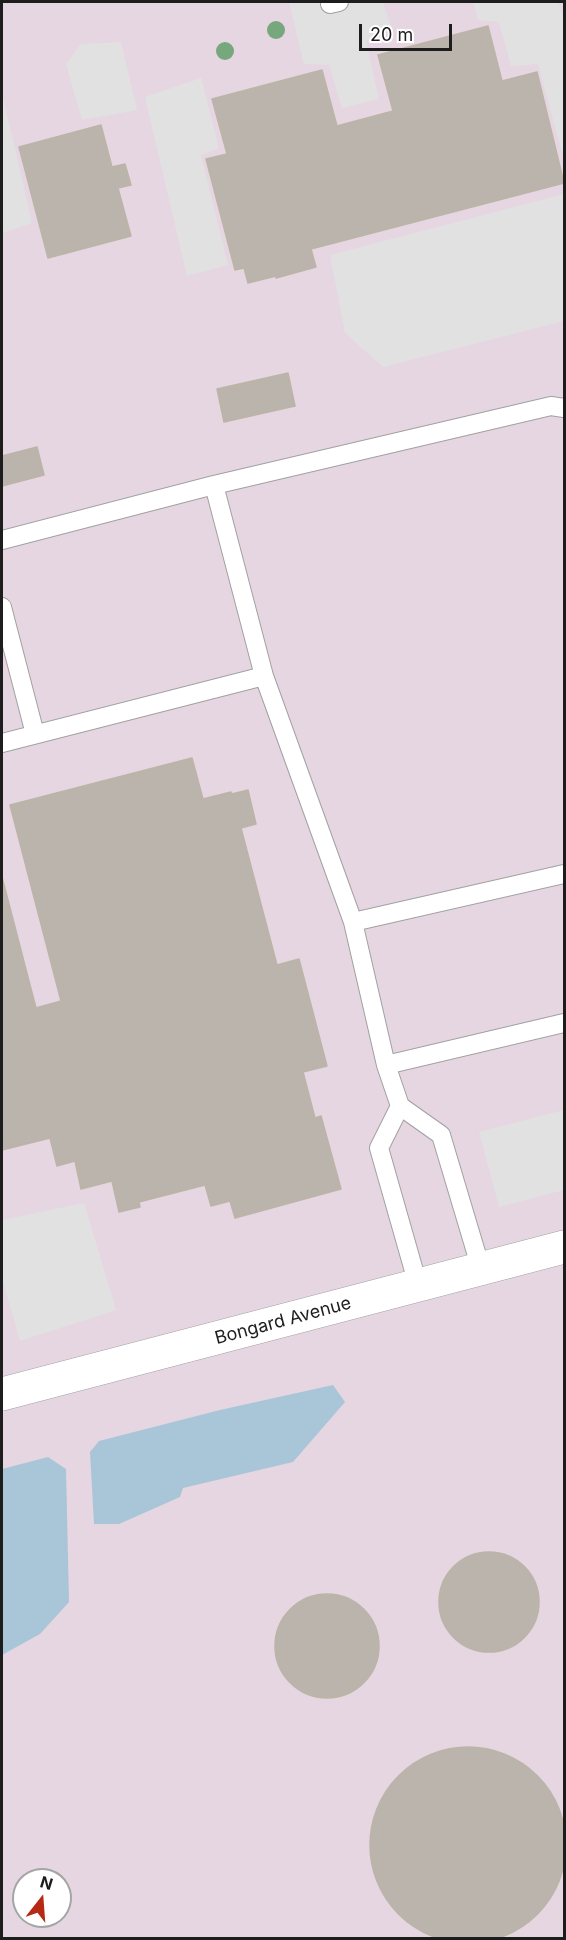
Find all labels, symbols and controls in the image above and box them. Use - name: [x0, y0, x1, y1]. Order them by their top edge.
- scale bar: [362, 12, 455, 50]
- text: 20 m: [370, 24, 413, 45]
- street label: Bongard Avenue: [213, 1292, 353, 1350]
- north arrow: [12, 1868, 72, 1928]
- text: N: [38, 1871, 55, 1894]

